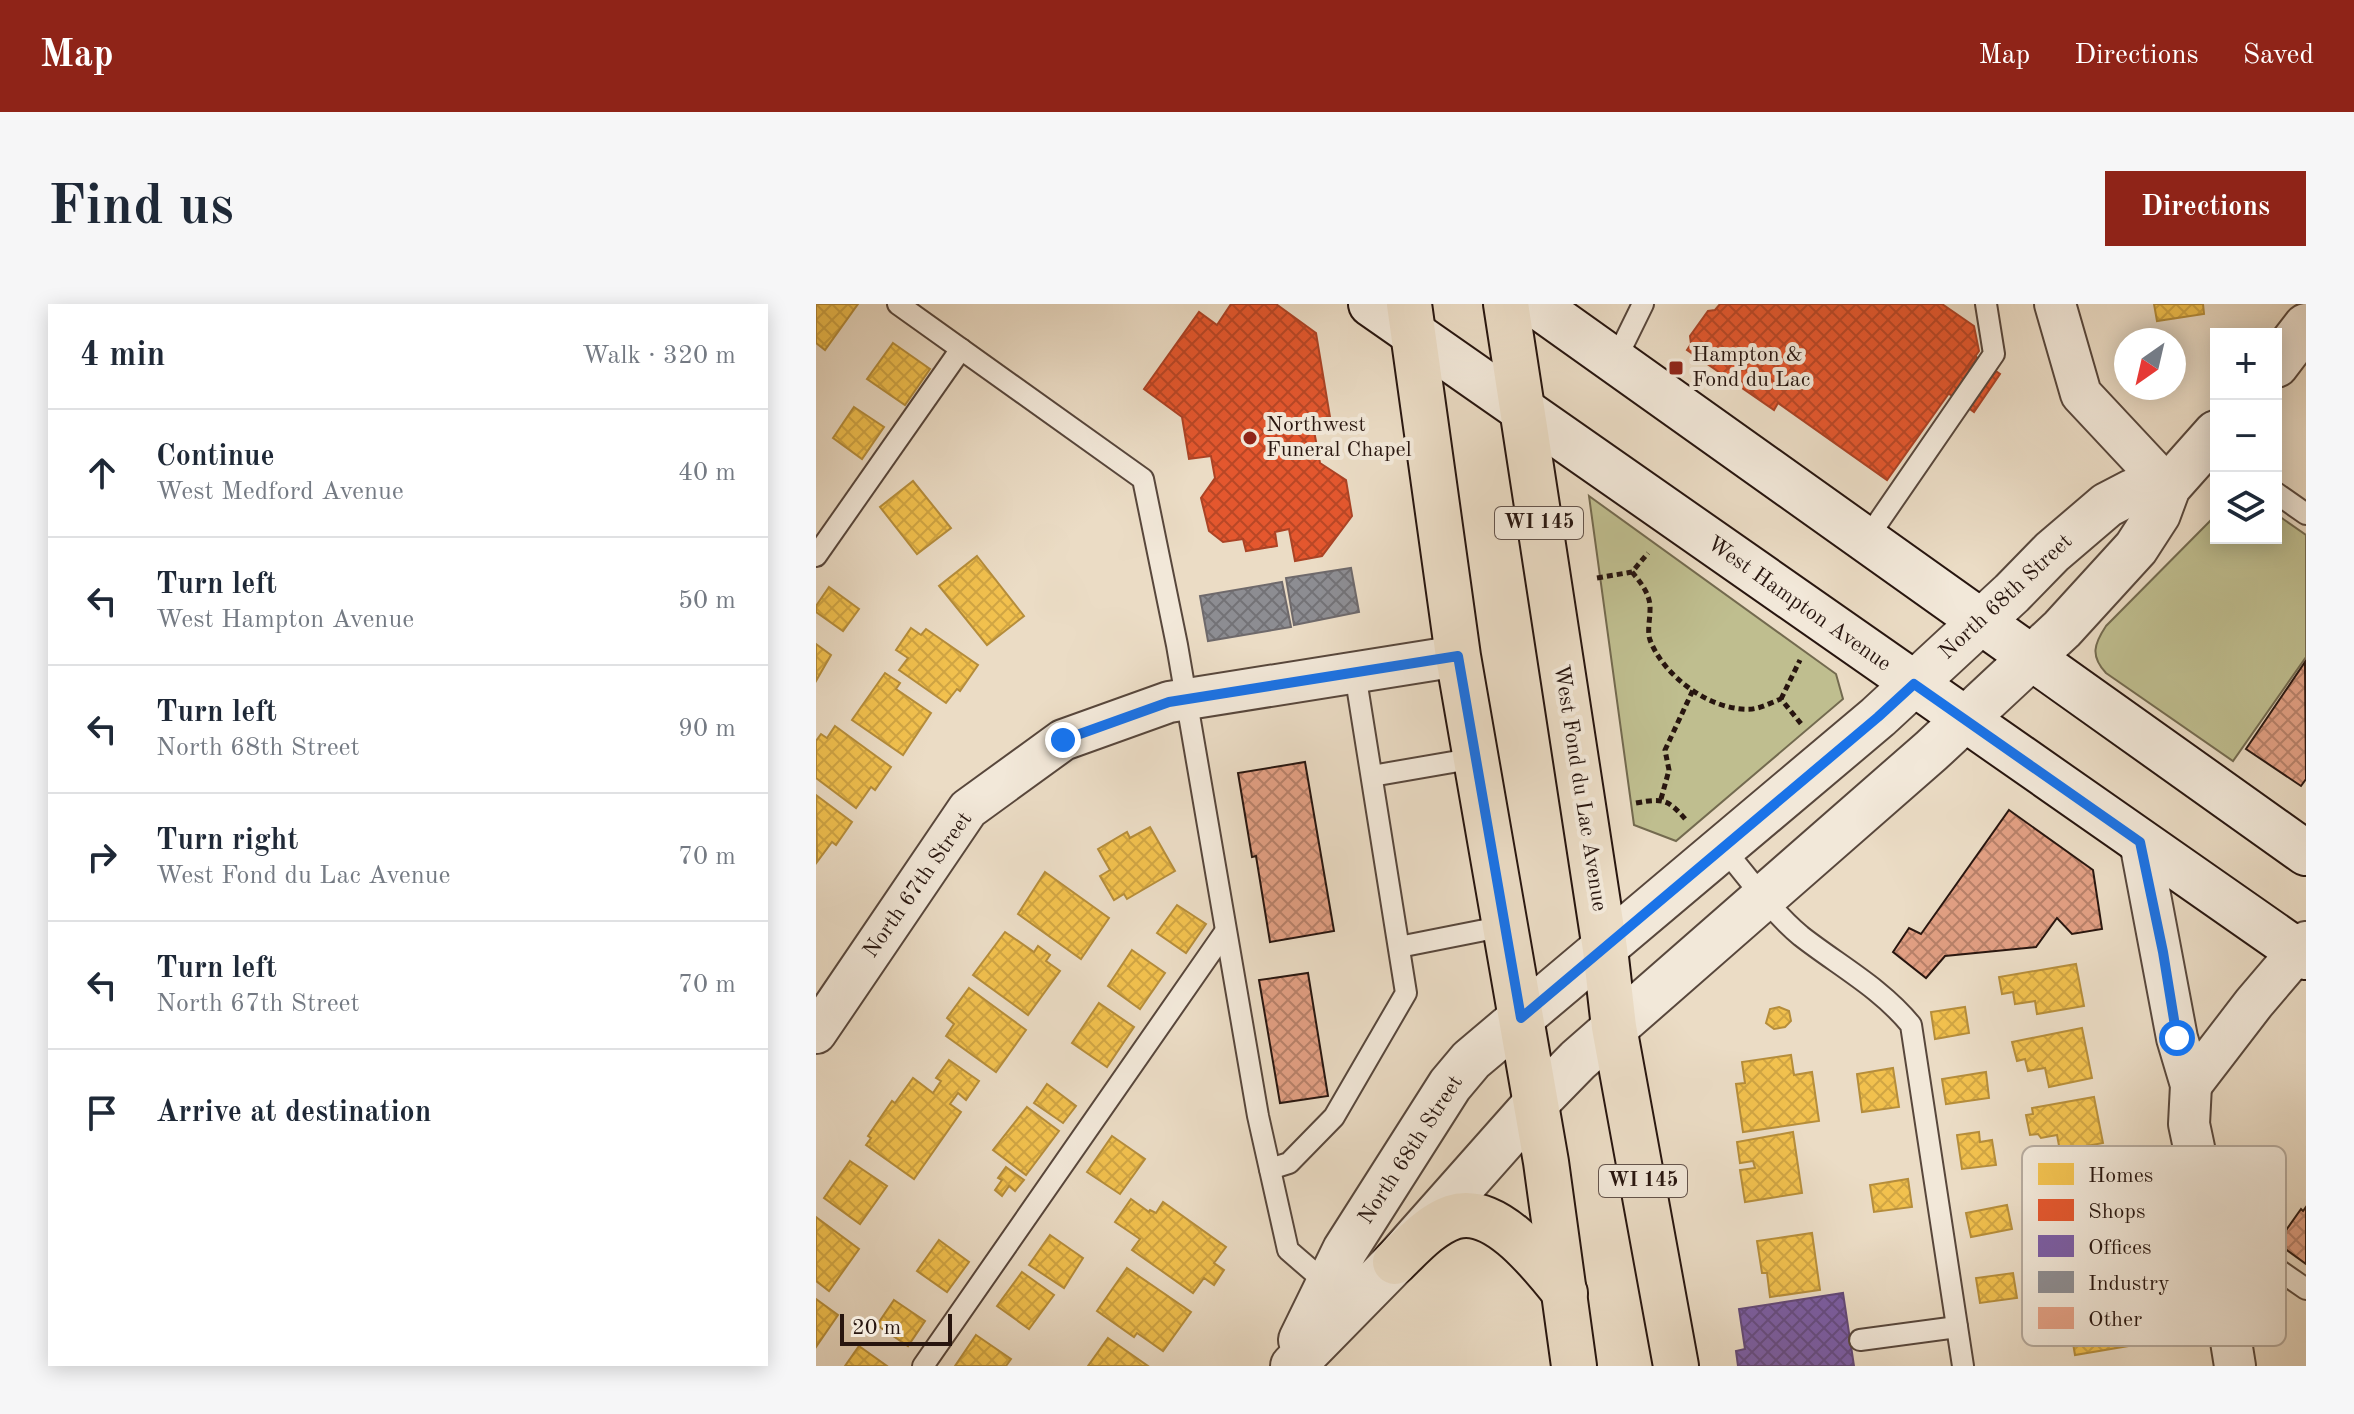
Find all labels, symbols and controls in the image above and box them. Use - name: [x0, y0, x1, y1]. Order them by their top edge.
- text: Map: [40, 37, 114, 75]
- text: Map: [1978, 42, 2030, 70]
- text: Directions: [2074, 42, 2199, 70]
- text: Saved: [2243, 42, 2314, 70]
- button: Directions: [2105, 171, 2306, 246]
- text: Find us: [48, 180, 234, 236]
- north arrow: [2114, 328, 2186, 400]
- map controls: [2210, 328, 2282, 544]
- button: +: [2210, 328, 2282, 400]
- text: 4 min: [80, 339, 165, 373]
- text: Walk · 320 m: [582, 343, 736, 369]
- place label: Hampton & Fond du Lac: [1692, 344, 1810, 391]
- marker: Hampton & Fond du Lac: [1667, 359, 1685, 377]
- button: −: [2210, 400, 2282, 472]
- place label: Northwest Funeral Chapel: [1266, 414, 1412, 461]
- marker: Northwest Funeral Chapel: [1241, 429, 1259, 447]
- text: Continue: [156, 442, 275, 472]
- icon: ahead: [80, 451, 124, 495]
- text: 40 m: [678, 460, 736, 486]
- button: layers: [2210, 472, 2282, 544]
- text: West Medford Avenue: [156, 479, 404, 505]
- road number: WI 145: [1495, 507, 1583, 539]
- street label: North 68th Street: [1935, 530, 2077, 664]
- street label: West Hampton Avenue: [1703, 532, 1895, 676]
- text: Turn left: [156, 570, 277, 600]
- icon: left: [80, 579, 124, 623]
- text: 50 m: [678, 588, 736, 614]
- text: West Hampton Avenue: [156, 607, 414, 633]
- street label: West Fond du Lac Avenue: [1550, 663, 1610, 913]
- text: Turn left: [156, 698, 277, 728]
- icon: left: [80, 707, 124, 751]
- text: 90 m: [678, 716, 736, 742]
- route end: [1045, 722, 1081, 758]
- text: North 68th Street: [156, 735, 360, 761]
- street label: North 67th Street: [860, 808, 976, 962]
- text: Turn right: [156, 826, 298, 856]
- icon: right: [80, 835, 124, 879]
- text: 70 m: [678, 844, 736, 870]
- text: West Fond du Lac Avenue: [156, 863, 451, 889]
- text: Turn left: [156, 954, 277, 984]
- icon: left: [80, 963, 124, 1007]
- text: 70 m: [678, 972, 736, 998]
- text: North 67th Street: [156, 991, 360, 1017]
- route start: [2159, 1020, 2195, 1056]
- street label: North 68th Street: [1355, 1072, 1467, 1228]
- icon: arrive: [80, 1091, 124, 1135]
- text: Arrive at destination: [156, 1098, 431, 1128]
- legend: [2022, 1146, 2286, 1346]
- road number: WI 145: [1599, 1165, 1687, 1197]
- text: Homes: [2088, 1165, 2153, 1187]
- text: Shops: [2088, 1201, 2145, 1223]
- text: Offices: [2088, 1237, 2152, 1259]
- text: Industry: [2088, 1273, 2170, 1295]
- text: Other: [2088, 1309, 2142, 1331]
- scale bar: [840, 1310, 952, 1346]
- text: 20 m: [852, 1317, 901, 1339]

